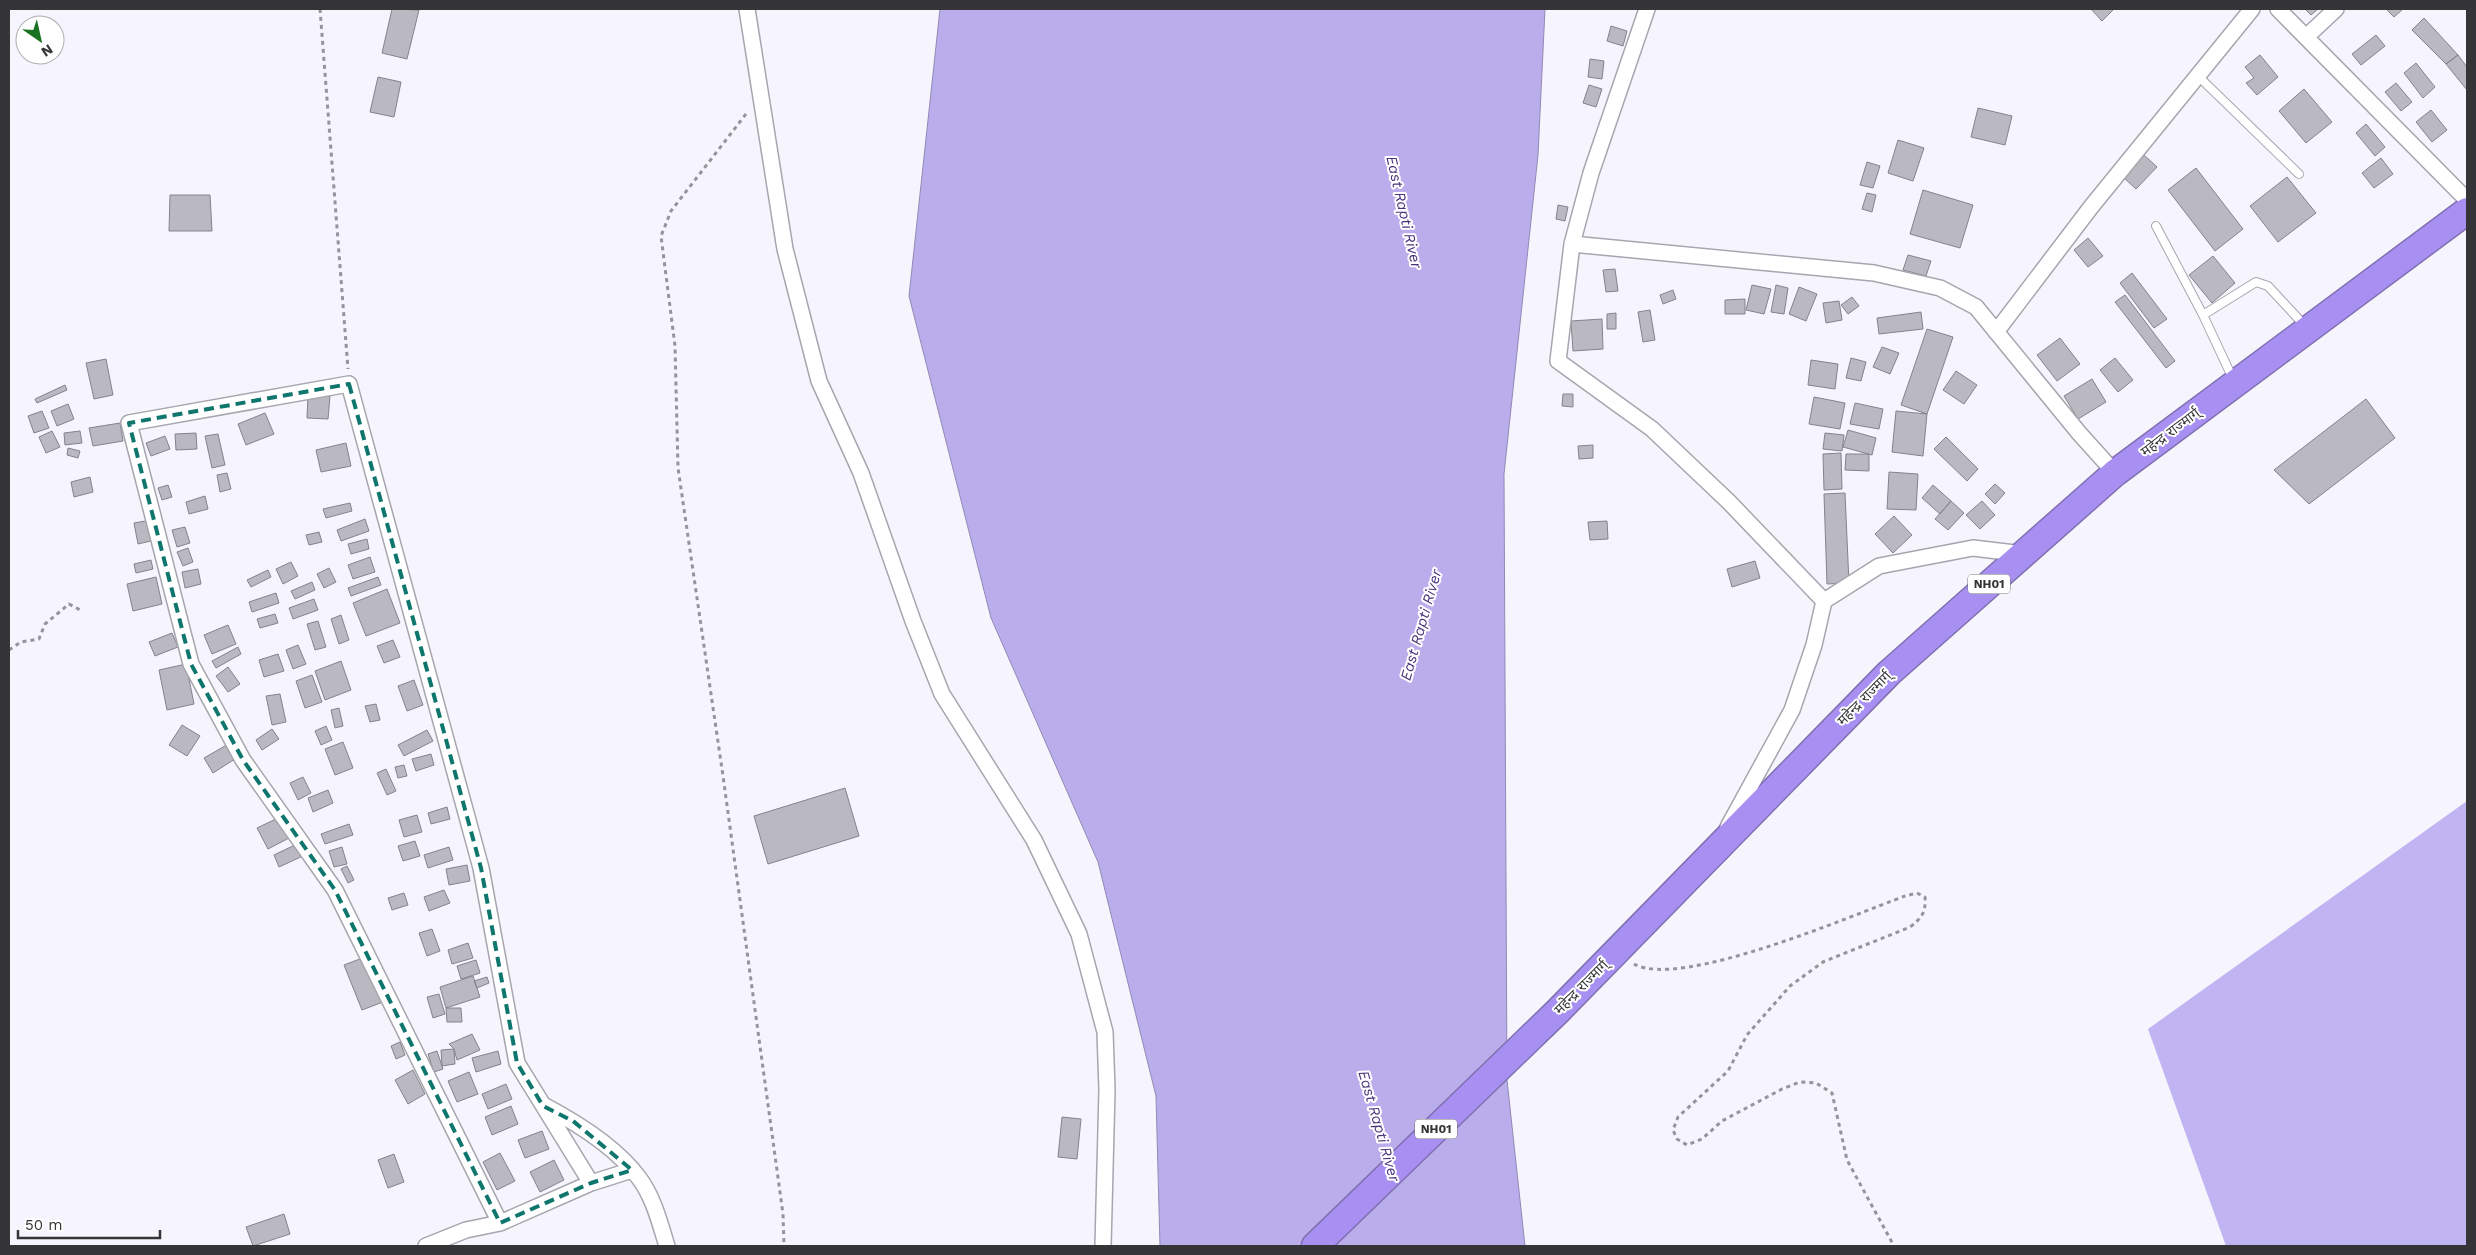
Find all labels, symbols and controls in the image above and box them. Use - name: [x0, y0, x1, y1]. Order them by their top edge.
- north arrow: [15, 15, 65, 65]
- text: N: [38, 41, 56, 60]
- water label: East Rapti River: [1382, 154, 1426, 271]
- street label: महेन्द्र राज्मार्ग्: [2137, 403, 2205, 461]
- water label: East Rapti River: [1397, 566, 1446, 683]
- road number: NH01: [1968, 574, 2010, 594]
- street label: महेन्द्र राज्मार्ग्: [1833, 666, 1897, 730]
- street label: महेन्द्र राज्मार्ग्: [1550, 955, 1614, 1019]
- water label: East Rapti River: [1355, 1068, 1404, 1185]
- road number: NH01: [1415, 1120, 1457, 1138]
- scale bar: [18, 1208, 160, 1240]
- text: 50 m: [25, 1216, 62, 1234]

